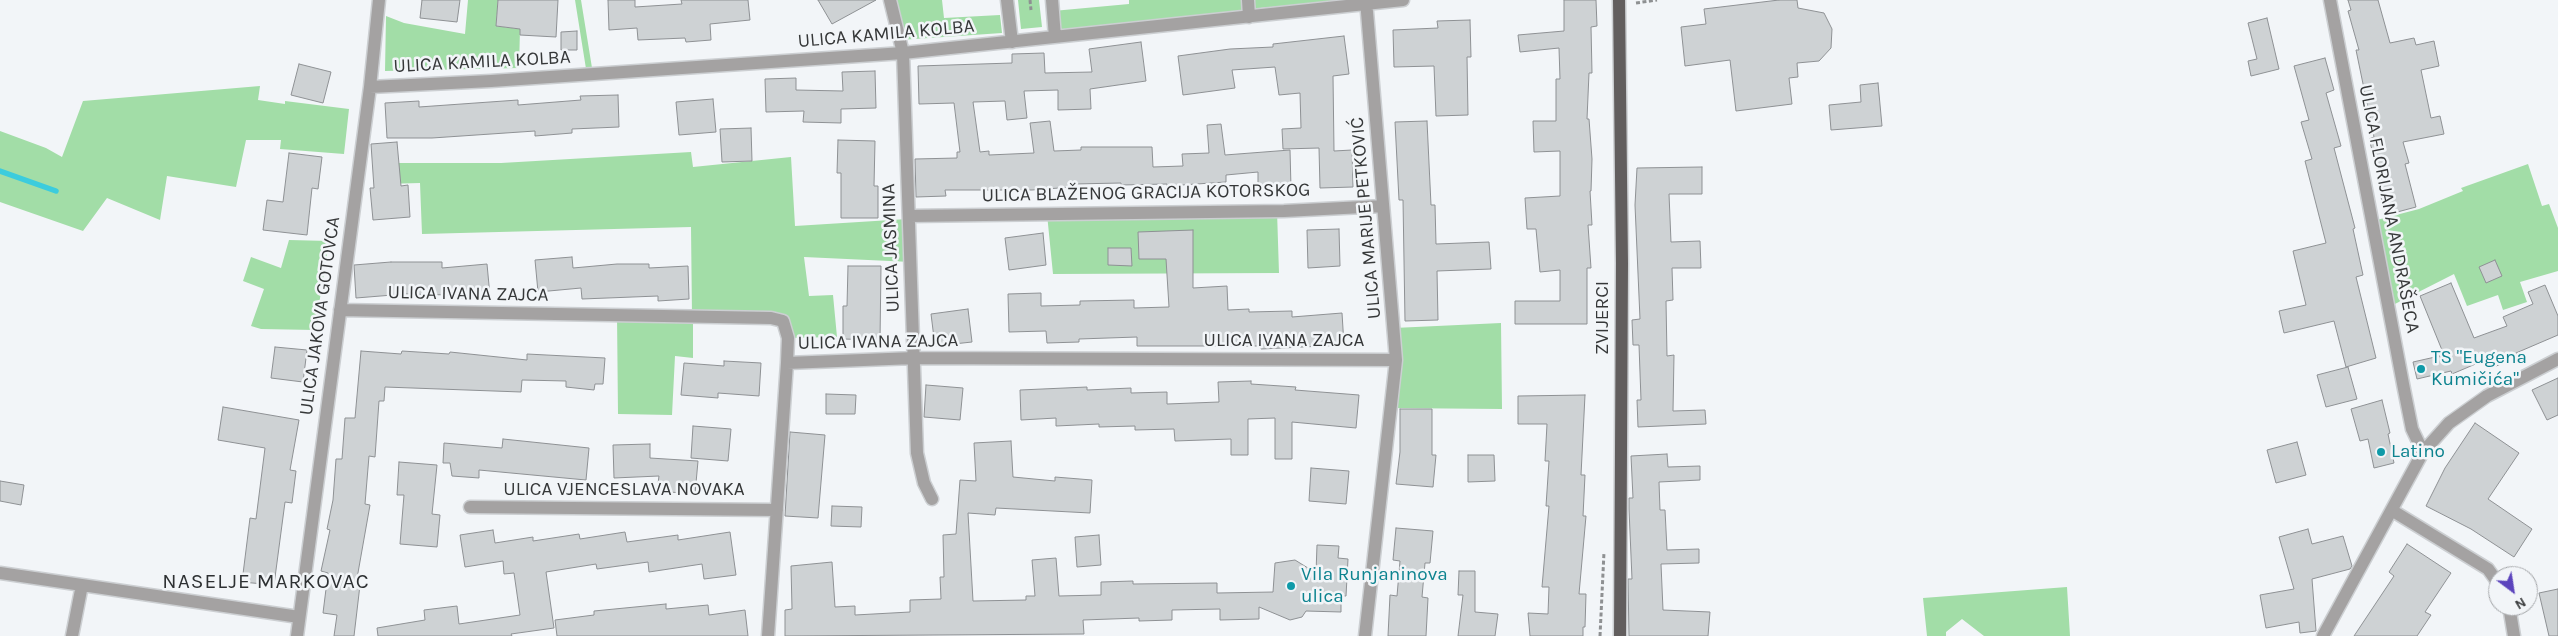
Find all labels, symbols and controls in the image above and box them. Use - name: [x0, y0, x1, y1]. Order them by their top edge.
- street label: ULICA KAMILA KOLBA: [797, 15, 975, 53]
- street label: ULICA KAMILA KOLBA: [393, 46, 571, 78]
- street label: ULICA FLORIJANA ANDRAŠECA: [2354, 83, 2424, 335]
- street label: ULICA MARIJE PETKOVIĆ: [1346, 116, 1386, 320]
- street label: ULICA BLAŽENOG GRACIJA KOTORSKOG: [981, 179, 1311, 207]
- street label: ULICA JASMINA: [877, 183, 905, 313]
- street label: ULICA JAKOVA GOTOVCA: [295, 215, 345, 417]
- street label: ULICA IVANA ZAJCA: [387, 281, 549, 307]
- street label: ZVIJERCI: [1592, 281, 1614, 355]
- street label: ULICA IVANA ZAJCA: [797, 329, 959, 355]
- street label: ULICA IVANA ZAJCA: [1204, 330, 1364, 352]
- place label: TS "Eugena Kumičića": [2431, 347, 2527, 391]
- marker: TS "Eugena Kumičića": [2415, 363, 2427, 375]
- place label: Latino: [2391, 441, 2445, 463]
- marker: Latino: [2375, 446, 2387, 458]
- street label: ULICA VJENCESLAVA NOVAKA: [503, 479, 745, 501]
- place label: Vila Runjaninova ulica: [1301, 564, 1448, 608]
- north arrow: [2488, 566, 2538, 616]
- district label: NASELJE MARKOVAC: [160, 569, 372, 595]
- marker: Vila Runjaninova ulica: [1285, 580, 1297, 592]
- text: N: [2512, 594, 2529, 613]

